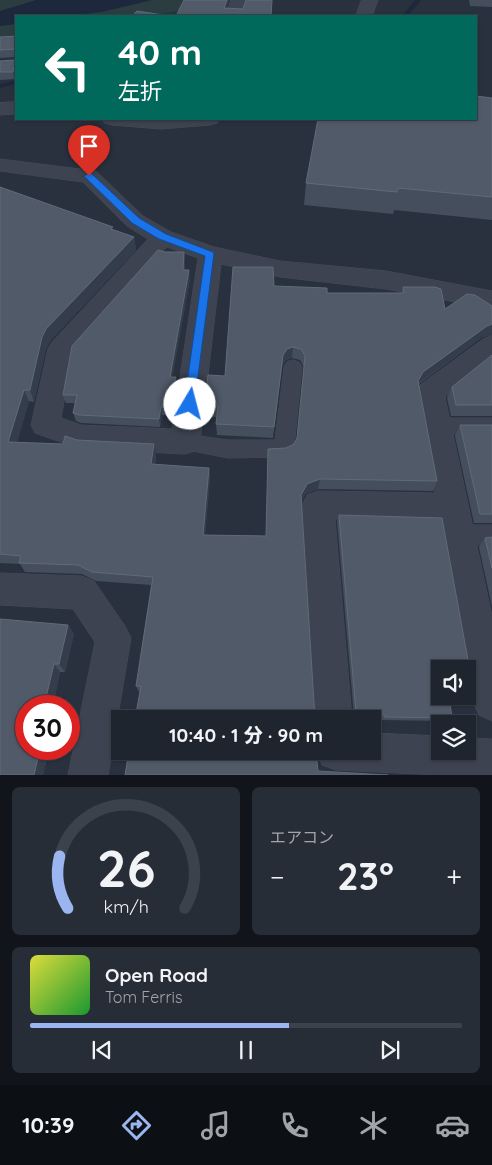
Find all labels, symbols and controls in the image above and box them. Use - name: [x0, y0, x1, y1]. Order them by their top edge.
- text: 40 m: [118, 30, 202, 74]
- icon: left: [35, 35, 100, 100]
- text: 左折: [118, 77, 162, 105]
- pin: [68, 125, 110, 176]
- icon: arrive: [75, 132, 103, 160]
- position arrow: [163, 377, 215, 429]
- map controls: [431, 660, 476, 760]
- button: sound: [431, 660, 476, 705]
- speed limit sign: 30: [15, 695, 80, 760]
- button: layers: [431, 715, 476, 760]
- text: 10:40 · 1 分 · 90 m: [169, 723, 323, 747]
- text: エアコン: [270, 827, 334, 847]
- text: 26: [97, 835, 155, 900]
- text: 23°: [337, 852, 394, 900]
- text: −: [270, 859, 285, 894]
- text: +: [446, 859, 462, 894]
- text: km/h: [103, 895, 149, 917]
- text: Open Road: [105, 963, 208, 987]
- text: Tom Ferris: [105, 987, 182, 1007]
- icon: previous: [88, 1036, 116, 1064]
- icon: pause: [232, 1036, 260, 1064]
- icon: next: [376, 1036, 404, 1064]
- icon: directions: [119, 1108, 154, 1143]
- icon: music: [198, 1108, 233, 1143]
- icon: phone: [277, 1108, 312, 1143]
- icon: climate: [356, 1108, 391, 1143]
- icon: car: [435, 1108, 470, 1143]
- text: 10:39: [22, 1111, 74, 1139]

